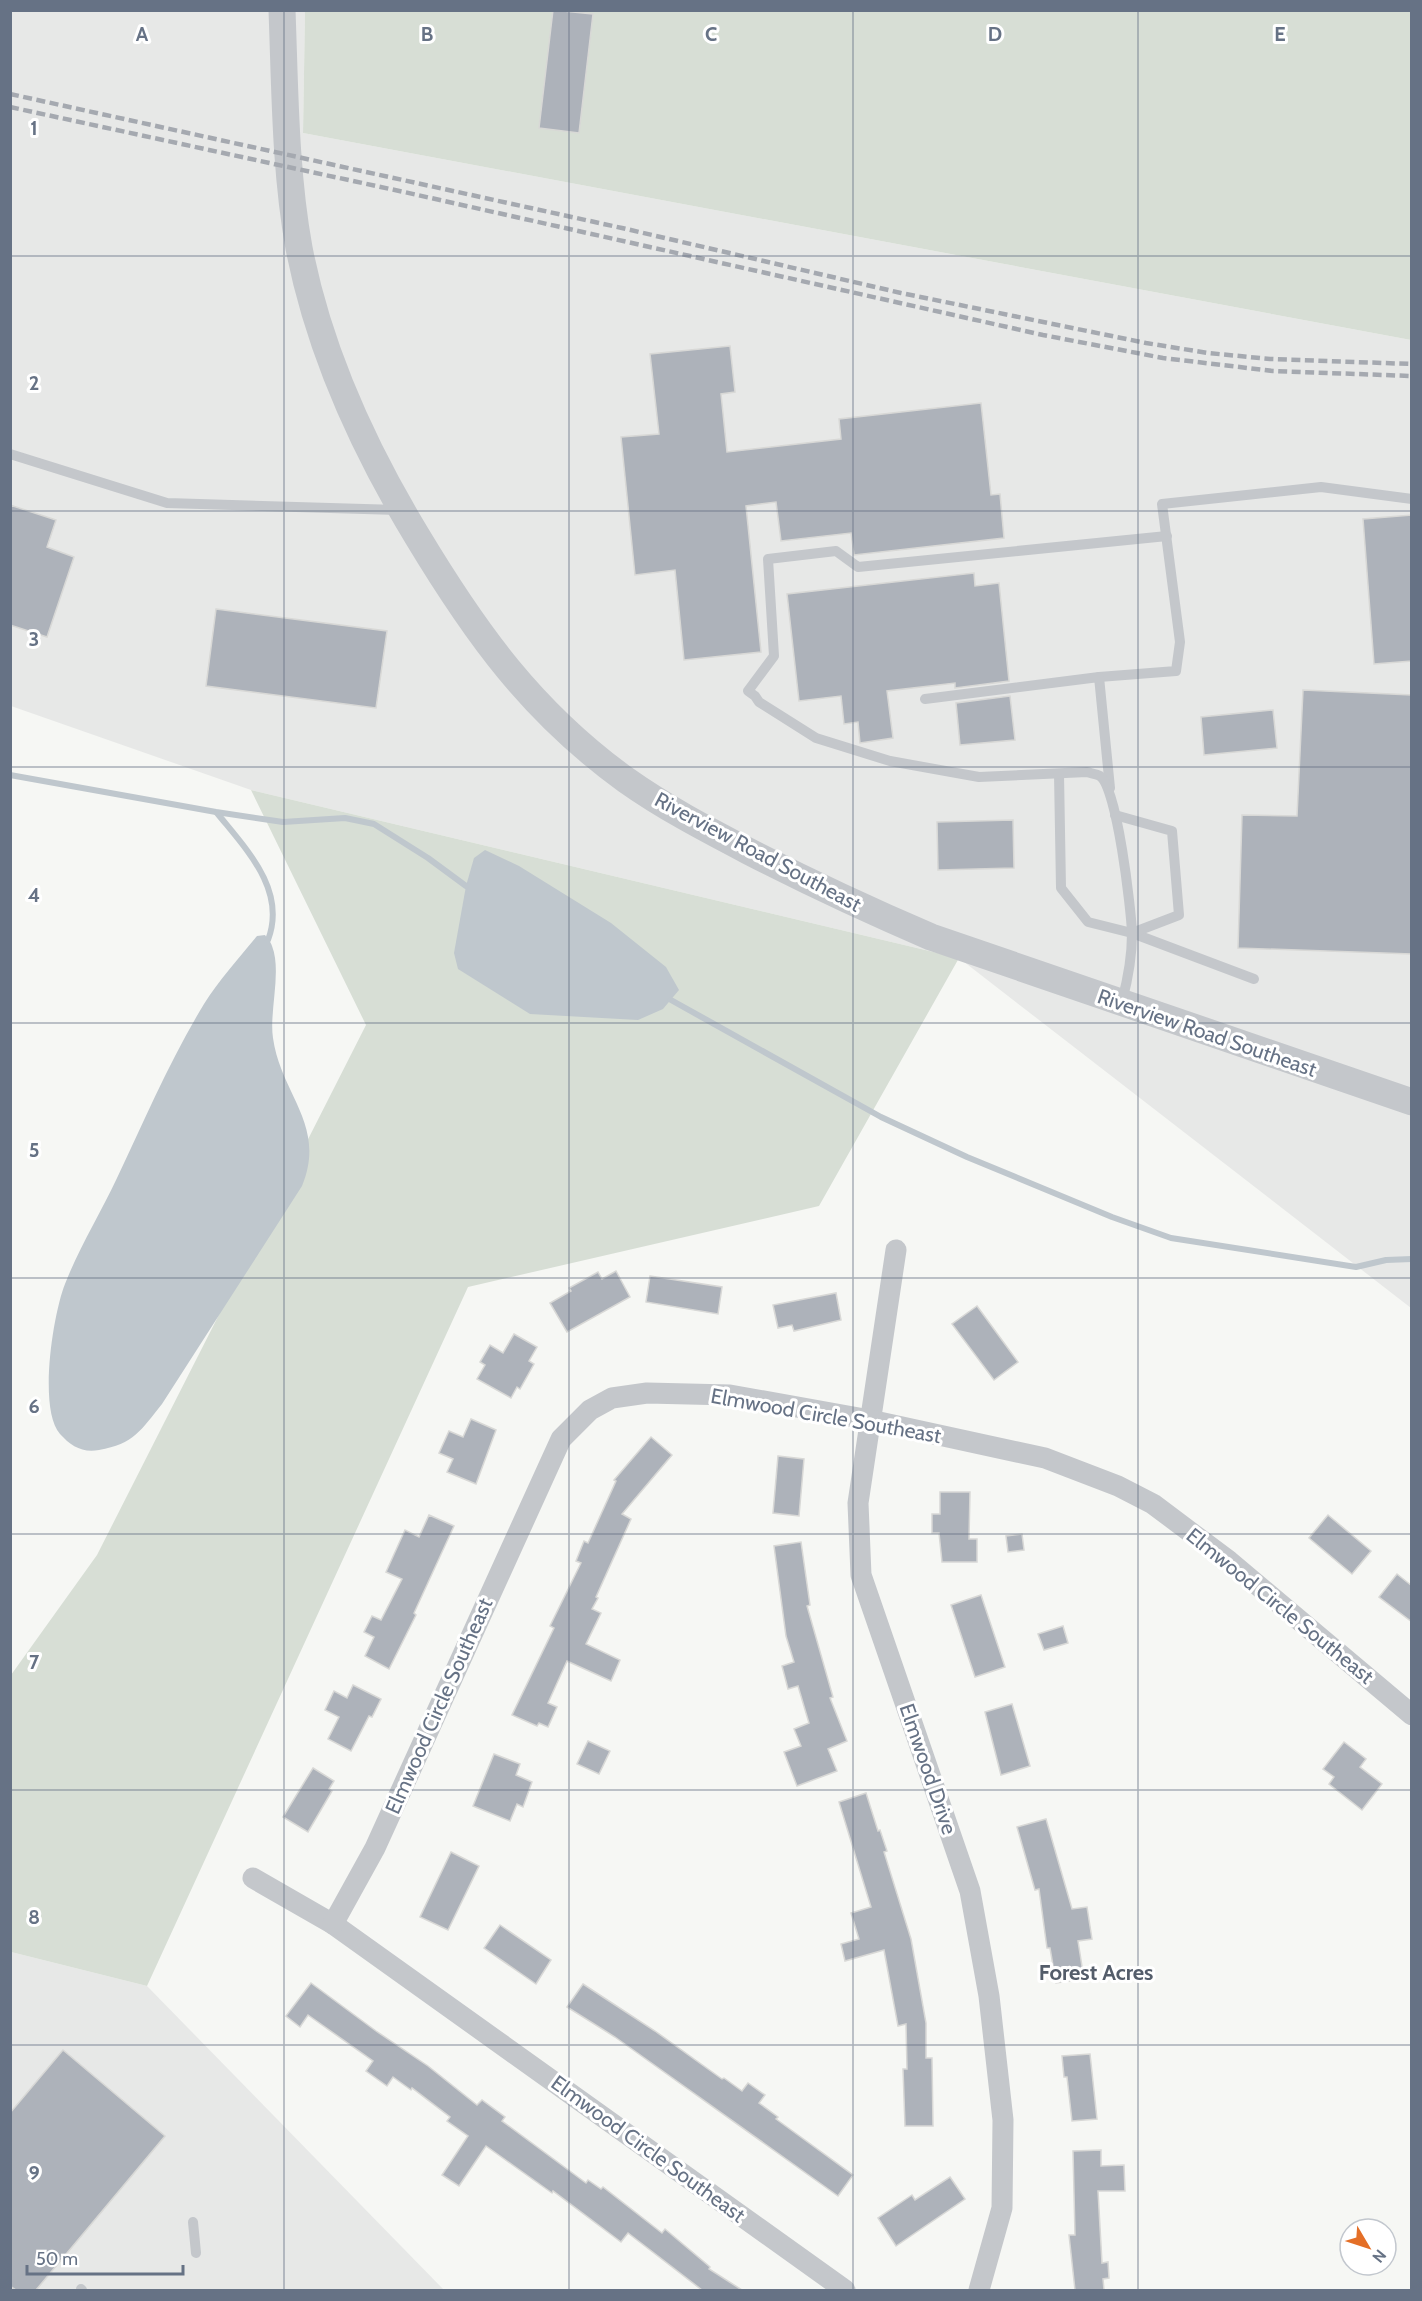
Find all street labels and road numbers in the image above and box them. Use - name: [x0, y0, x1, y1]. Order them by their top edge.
- street label: Riverview Road Southeast: [651, 786, 866, 917]
- street label: Riverview Road Southeast: [1094, 983, 1320, 1082]
- street label: Elmwood Circle Southeast: [709, 1383, 943, 1448]
- street label: Elmwood Circle Southeast: [1182, 1522, 1379, 1689]
- street label: Elmwood Circle Southeast: [380, 1594, 497, 1818]
- street label: Elmwood Drive: [894, 1700, 963, 1838]
- street label: Elmwood Circle Southeast: [546, 2070, 750, 2227]

